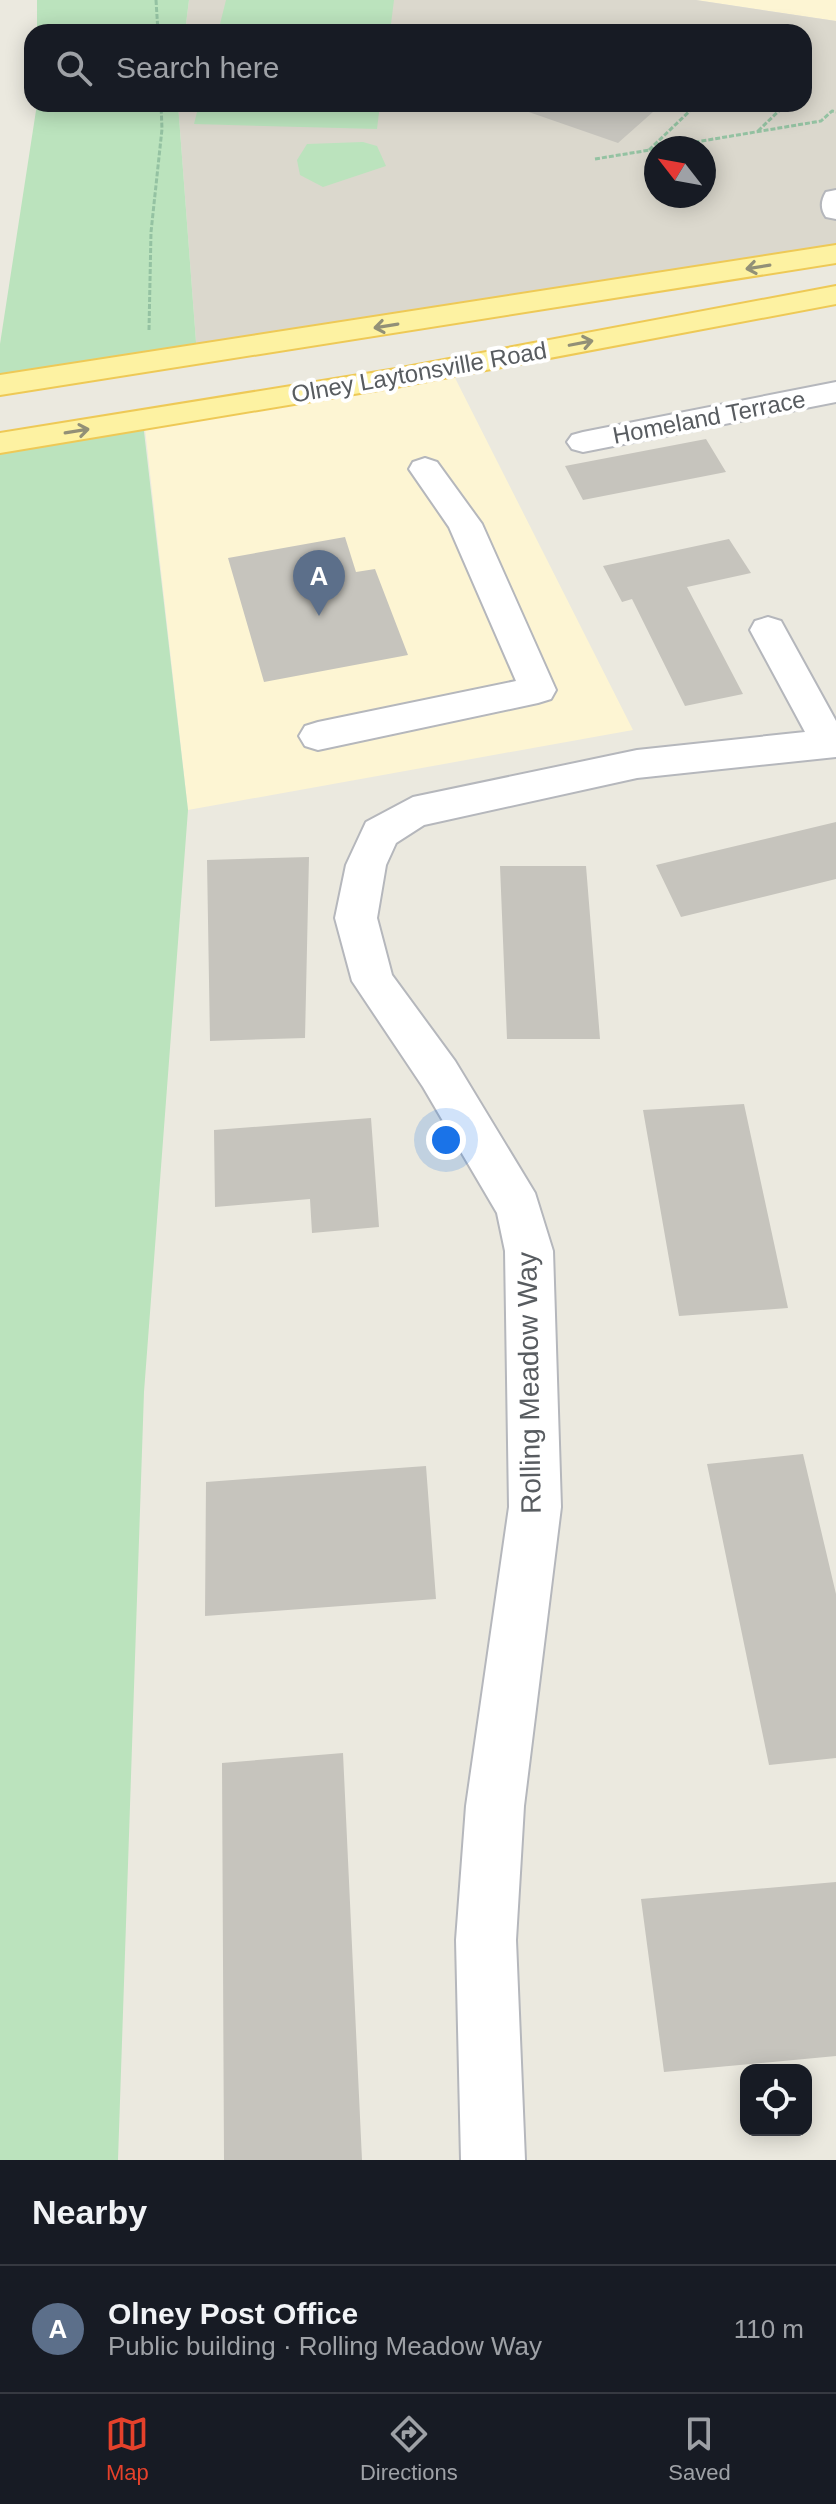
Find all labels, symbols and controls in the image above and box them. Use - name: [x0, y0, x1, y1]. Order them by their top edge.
- search box: [24, 24, 812, 112]
- icon: search: [52, 46, 96, 90]
- text: Search here: [116, 51, 279, 84]
- north arrow: [644, 136, 716, 208]
- one-way arrow: [746, 260, 771, 275]
- one-way arrow: [374, 319, 399, 334]
- one-way arrow: [568, 335, 594, 350]
- street label: Olney Laytonsville Road: [289, 336, 549, 408]
- street label: Homeland Terrace: [610, 385, 808, 449]
- one-way arrow: [64, 423, 89, 438]
- pin: A: [293, 550, 345, 616]
- your location: [426, 1120, 466, 1160]
- street label: Rolling Meadow Way: [511, 1252, 547, 1514]
- map controls: [740, 2064, 812, 2136]
- button: locate: [740, 2064, 812, 2136]
- text: Nearby: [32, 2193, 147, 2231]
- text: Olney Post Office: [108, 2297, 358, 2330]
- text: A: [49, 2314, 67, 2344]
- text: 110 m: [734, 2314, 804, 2344]
- text: Public building · Rolling Meadow Way: [108, 2331, 542, 2361]
- tab: Map: [105, 2412, 149, 2486]
- tab: Directions: [360, 2412, 458, 2486]
- tab: Saved: [668, 2412, 731, 2486]

